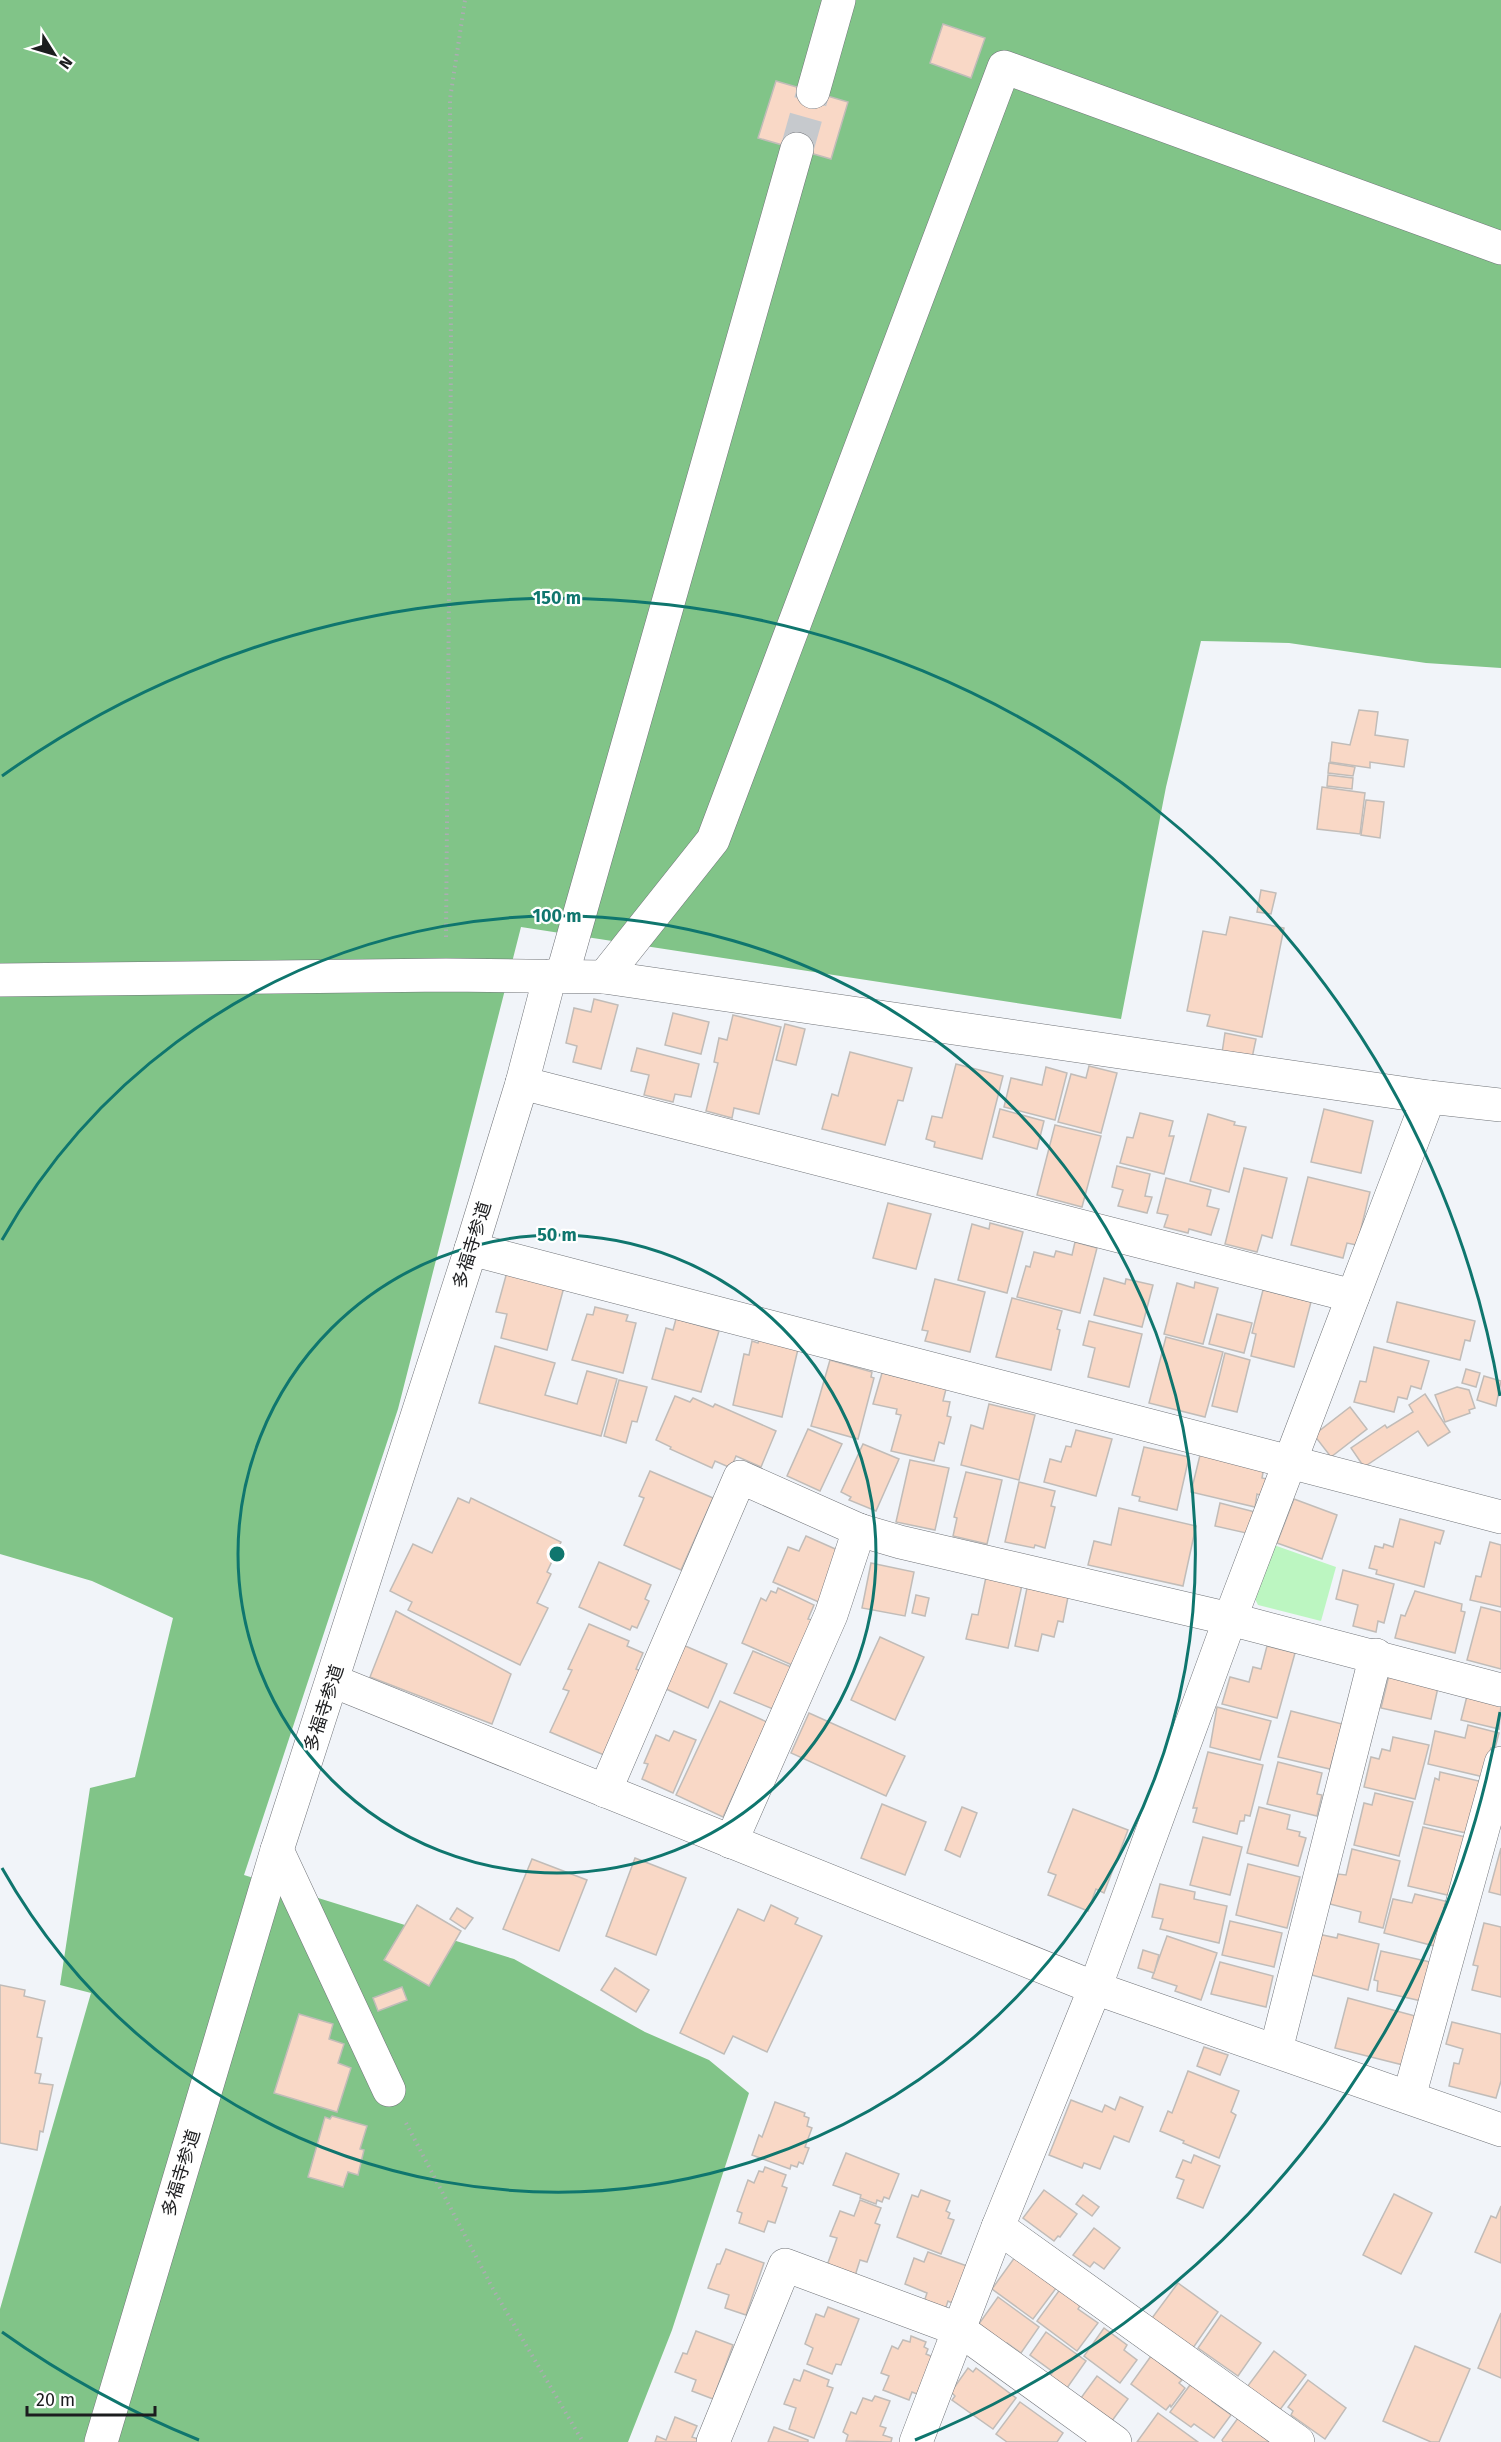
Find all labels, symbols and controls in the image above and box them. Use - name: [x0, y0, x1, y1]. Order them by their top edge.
- north arrow: [24, 24, 84, 84]
- text: N: [55, 53, 76, 73]
- text: 150 m: [533, 587, 581, 609]
- text: 100 m: [533, 905, 581, 927]
- street label: 多福寺参道: [448, 1199, 496, 1291]
- text: 50 m: [537, 1224, 577, 1246]
- centre of rings: [547, 1544, 567, 1564]
- street label: 多福寺参道: [300, 1662, 348, 1754]
- street label: 多福寺参道: [157, 2127, 205, 2219]
- scale bar: [27, 2379, 154, 2417]
- text: 20 m: [36, 2389, 75, 2411]

